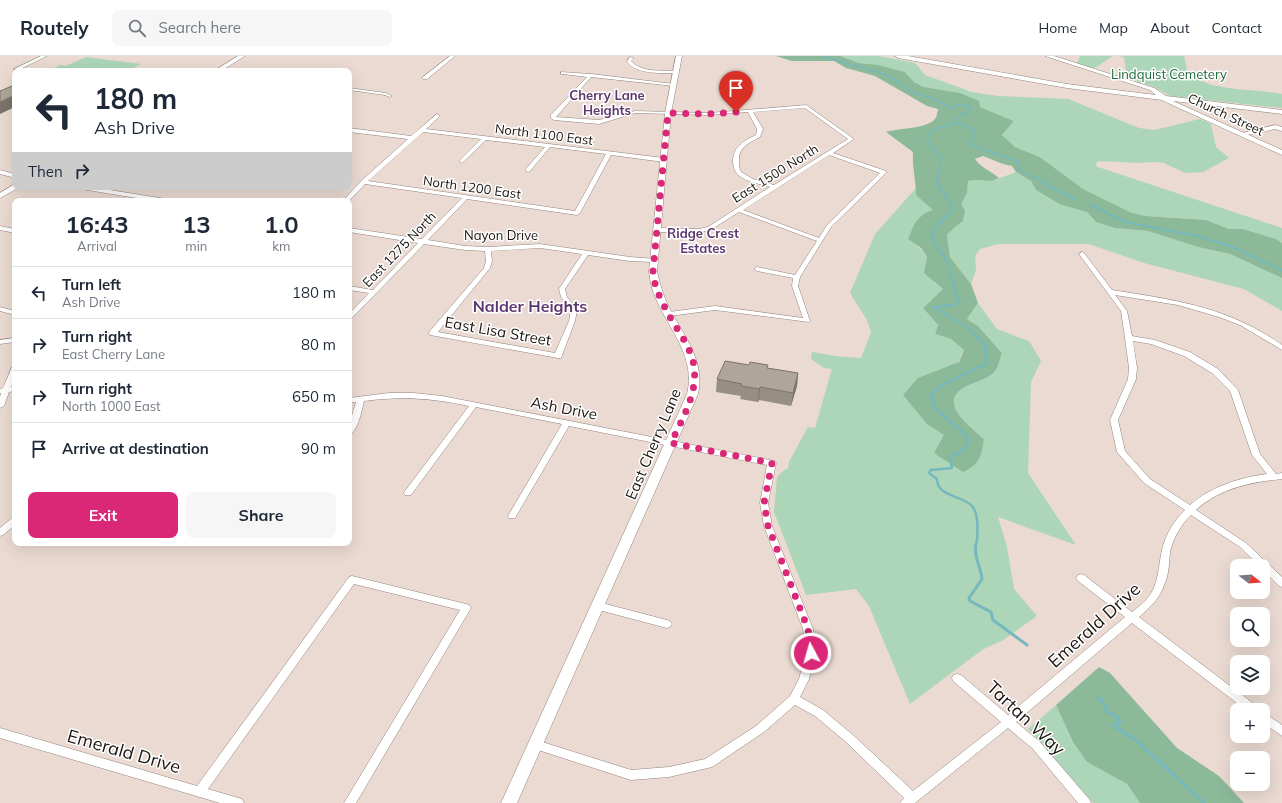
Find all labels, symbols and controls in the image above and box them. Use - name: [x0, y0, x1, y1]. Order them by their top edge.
- search box: [112, 10, 392, 46]
- text: Routely: [20, 16, 88, 40]
- icon: search: [126, 17, 148, 39]
- text: Search here: [158, 18, 241, 37]
- text: Home: [1038, 19, 1077, 37]
- text: Map: [1099, 19, 1128, 37]
- text: About: [1150, 19, 1190, 37]
- text: Contact: [1212, 19, 1262, 37]
- park label: Lindquist Cemetery: [1111, 66, 1227, 82]
- pin: [719, 71, 753, 112]
- icon: arrive: [725, 77, 747, 99]
- text: 180 m: [94, 81, 177, 116]
- icon: left: [28, 84, 80, 136]
- district label: Cherry Lane Heights: [569, 87, 645, 118]
- street label: Church Street: [1185, 89, 1267, 139]
- text: Ash Drive: [94, 116, 175, 139]
- street label: North 1100 East: [494, 120, 594, 148]
- street label: East 1500 North: [729, 140, 821, 206]
- icon: right: [71, 160, 93, 182]
- text: Then: [28, 162, 63, 181]
- street label: North 1200 East: [422, 172, 522, 202]
- street label: East 1275 North: [359, 208, 439, 290]
- text: 16:43: [65, 209, 129, 239]
- text: 13: [182, 209, 211, 239]
- text: 1.0: [264, 209, 299, 239]
- district label: Ridge Crest Estates: [667, 225, 739, 256]
- street label: Nayon Drive: [464, 227, 538, 243]
- text: Arrival: [77, 238, 117, 254]
- text: min: [185, 238, 207, 254]
- text: km: [272, 238, 290, 254]
- text: Turn left: [62, 275, 121, 294]
- icon: left: [28, 282, 50, 304]
- text: 180 m: [292, 283, 336, 302]
- text: Ash Drive: [62, 294, 120, 310]
- district label: Nalder Heights: [473, 296, 587, 316]
- street label: East Lisa Street: [443, 312, 553, 350]
- text: Turn right: [62, 327, 132, 346]
- icon: right: [28, 334, 50, 356]
- text: 80 m: [301, 335, 336, 354]
- text: East Cherry Lane: [62, 346, 165, 362]
- text: Turn right: [62, 379, 132, 398]
- icon: right: [28, 386, 50, 408]
- street label: East Cherry Lane: [621, 386, 685, 502]
- text: 650 m: [292, 387, 336, 406]
- street label: Ash Drive: [529, 392, 599, 424]
- text: North 1000 East: [62, 398, 161, 414]
- icon: arrive: [28, 438, 50, 460]
- text: Arrive at destination: [62, 439, 209, 458]
- text: 90 m: [301, 439, 336, 458]
- button: Exit: [28, 492, 178, 538]
- button: Share: [186, 492, 336, 538]
- north arrow: [1230, 559, 1270, 599]
- map controls: [1230, 559, 1270, 791]
- street label: Emerald Drive: [1043, 577, 1145, 673]
- button: search: [1230, 607, 1270, 647]
- position arrow: [790, 632, 832, 674]
- button: layers: [1230, 655, 1270, 695]
- street label: Tartan Way: [982, 676, 1070, 760]
- button: +: [1230, 703, 1270, 743]
- street label: Emerald Drive: [65, 724, 183, 778]
- button: −: [1230, 751, 1270, 791]

